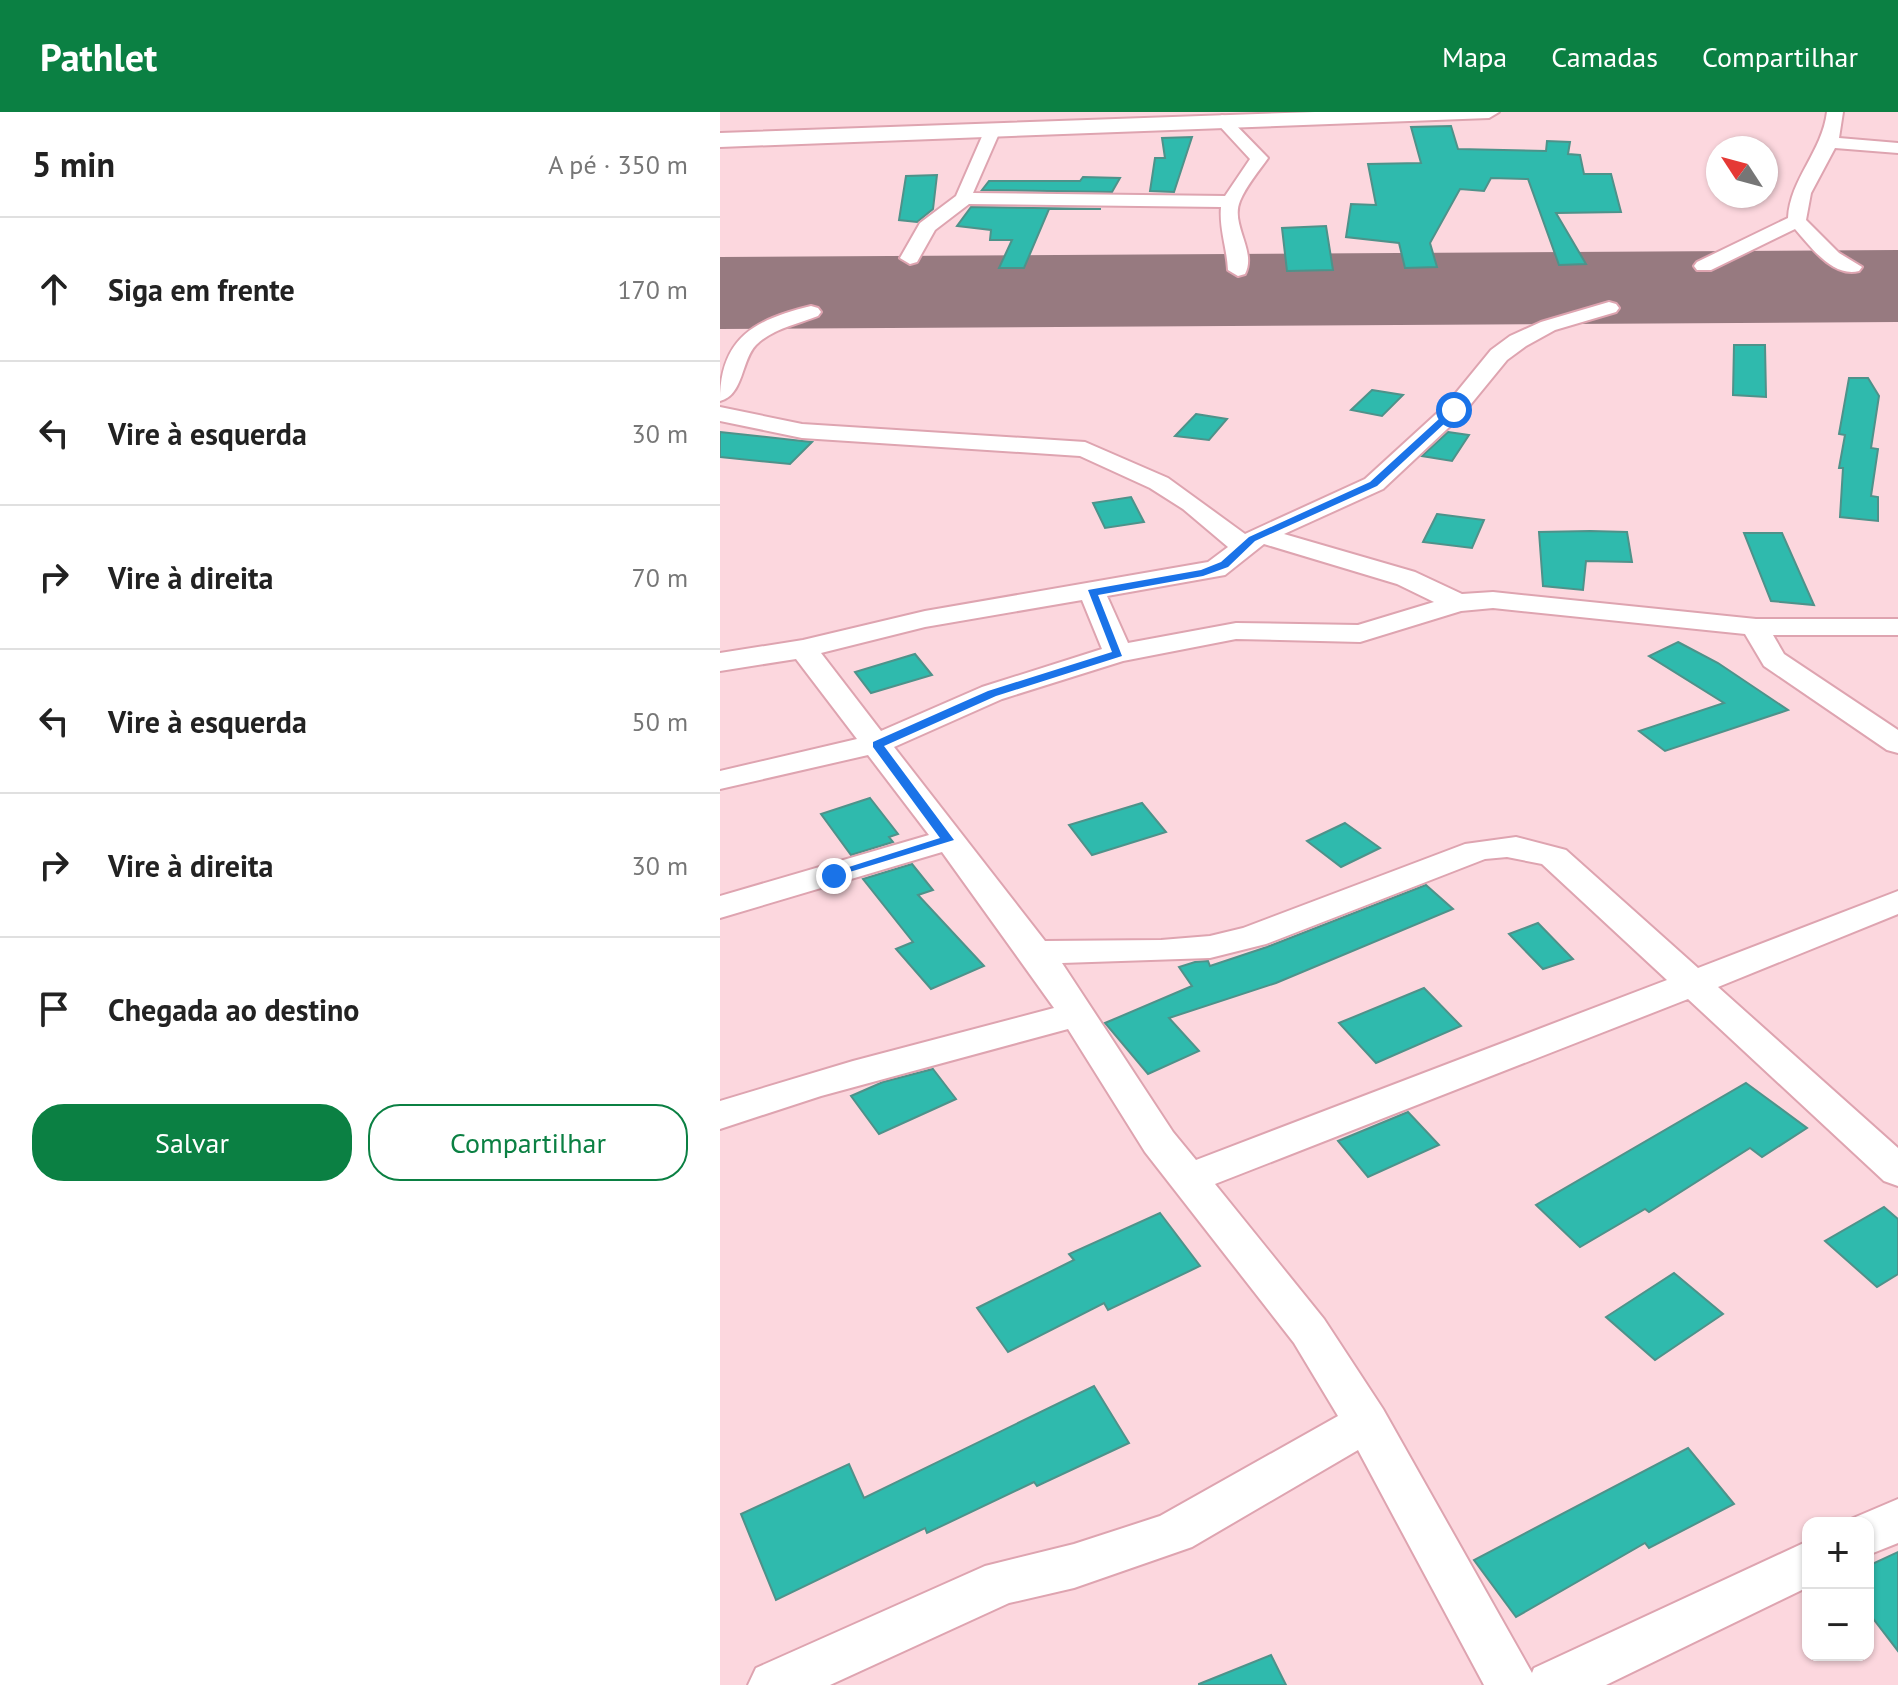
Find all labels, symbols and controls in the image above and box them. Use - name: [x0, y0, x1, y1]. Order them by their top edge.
- text: Pathlet: [40, 32, 157, 81]
- text: Mapa: [1442, 38, 1507, 75]
- text: Camadas: [1551, 38, 1658, 75]
- text: Compartilhar: [1702, 38, 1858, 75]
- north arrow: [1706, 136, 1778, 208]
- text: 5 min: [32, 142, 115, 186]
- text: A pé · 350 m: [548, 148, 688, 181]
- icon: ahead: [32, 267, 76, 311]
- text: Siga em frente: [108, 270, 295, 309]
- text: 170 m: [617, 273, 688, 306]
- route start: [1436, 392, 1472, 428]
- icon: left: [32, 411, 76, 455]
- text: Vire à esquerda: [108, 414, 307, 453]
- text: 30 m: [632, 417, 688, 450]
- icon: right: [32, 555, 76, 599]
- text: Vire à direita: [108, 558, 273, 597]
- text: 70 m: [632, 561, 688, 594]
- icon: left: [32, 699, 76, 743]
- text: Vire à esquerda: [108, 702, 307, 741]
- text: 50 m: [632, 705, 688, 738]
- icon: right: [32, 843, 76, 887]
- text: Vire à direita: [108, 846, 273, 885]
- text: 30 m: [632, 849, 688, 882]
- route end: [816, 858, 852, 894]
- icon: arrive: [32, 987, 76, 1031]
- text: Chegada ao destino: [108, 990, 359, 1029]
- button: Salvar: [32, 1104, 352, 1181]
- button: Compartilhar: [368, 1104, 688, 1181]
- map controls: [1802, 1517, 1874, 1661]
- button: +: [1802, 1517, 1874, 1589]
- button: −: [1802, 1589, 1874, 1661]

